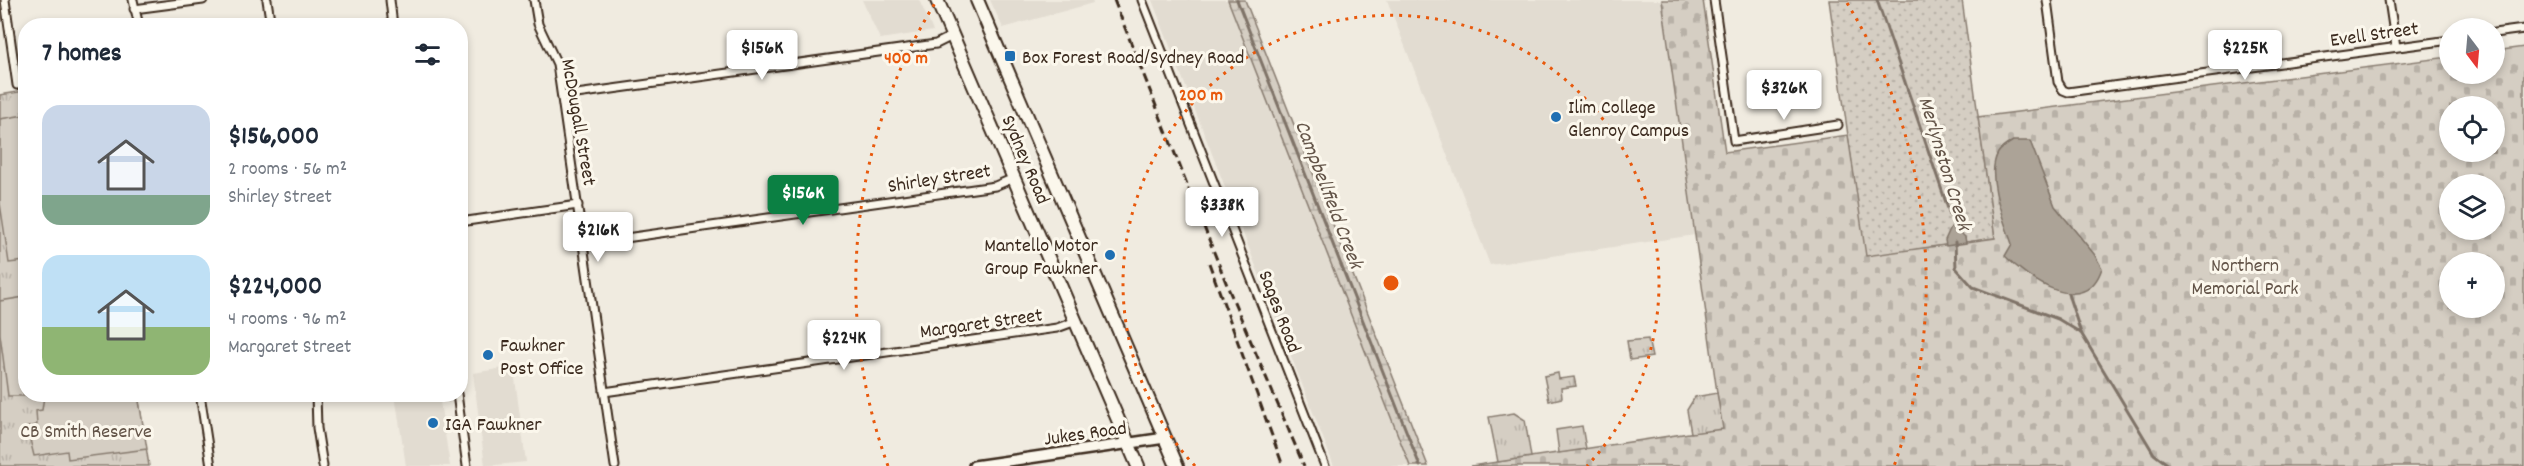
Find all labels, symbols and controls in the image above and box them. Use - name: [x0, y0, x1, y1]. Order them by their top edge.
- street label: Evell Street: [2328, 16, 2420, 56]
- north arrow: [2439, 18, 2505, 84]
- map controls: [2439, 18, 2505, 318]
- pin: $156K: [720, 30, 804, 81]
- pin: $225K: [2203, 30, 2287, 81]
- text: $156K: [741, 35, 783, 63]
- text: $225K: [2222, 35, 2268, 63]
- text: 7 homes: [42, 36, 122, 73]
- icon: filters: [411, 38, 444, 71]
- place label: Box Forest Road/Sydney Road: [1022, 45, 1244, 73]
- text: 400 m: [884, 47, 928, 72]
- marker: Box Forest Road/Sydney Road: [1003, 49, 1017, 63]
- street label: McDougall Street: [552, 57, 602, 188]
- pin: $326K: [1742, 70, 1826, 121]
- text: $326K: [1761, 75, 1807, 103]
- text: 200 m: [1179, 84, 1223, 109]
- water label: Merlynston Creek: [1909, 93, 1978, 237]
- place label: Ilim College Glenroy Campus: [1568, 95, 1689, 146]
- button: locate: [2439, 96, 2505, 162]
- marker: Ilim College Glenroy Campus: [1549, 110, 1563, 124]
- street label: Sydney Road: [993, 111, 1056, 209]
- water label: Campbellfield Creek: [1285, 117, 1370, 276]
- text: $156,000: [228, 119, 319, 156]
- icon: home: [90, 129, 162, 201]
- text: 2 rooms · 56 m²: [228, 156, 347, 184]
- street label: Shirley Street: [886, 158, 993, 202]
- button: layers: [2439, 174, 2505, 240]
- pin: $156K: [761, 175, 845, 226]
- text: $156K: [782, 180, 824, 208]
- text: Shirley Street: [228, 184, 332, 212]
- pin: $338K: [1180, 187, 1264, 238]
- text: $338K: [1199, 192, 1245, 220]
- pin: $216K: [556, 212, 640, 263]
- text: $216K: [577, 217, 619, 245]
- place label: Mantello Motor Group Fawkner: [984, 233, 1099, 284]
- marker: Mantello Motor Group Fawkner: [1103, 248, 1117, 262]
- button: +: [2439, 252, 2505, 318]
- park label: Northern Memorial Park: [2191, 253, 2299, 304]
- street label: Sages Road: [1250, 267, 1307, 357]
- text: $224,000: [228, 269, 322, 306]
- centre of rings: [1381, 273, 1401, 293]
- icon: home: [90, 279, 162, 351]
- street label: Margaret Street: [918, 303, 1044, 347]
- text: 4 rooms · 96 m²: [228, 306, 347, 334]
- pin: $224K: [802, 320, 886, 371]
- text: $224K: [821, 325, 867, 353]
- place label: Fawkner Post Office: [500, 333, 584, 384]
- text: Margaret Street: [228, 334, 351, 362]
- marker: Fawkner Post Office: [481, 348, 495, 362]
- place label: IGA Fawkner: [445, 412, 542, 440]
- street label: Jukes Road: [1042, 415, 1129, 455]
- marker: IGA Fawkner: [426, 416, 440, 430]
- park label: CB Smith Reserve: [20, 419, 152, 447]

